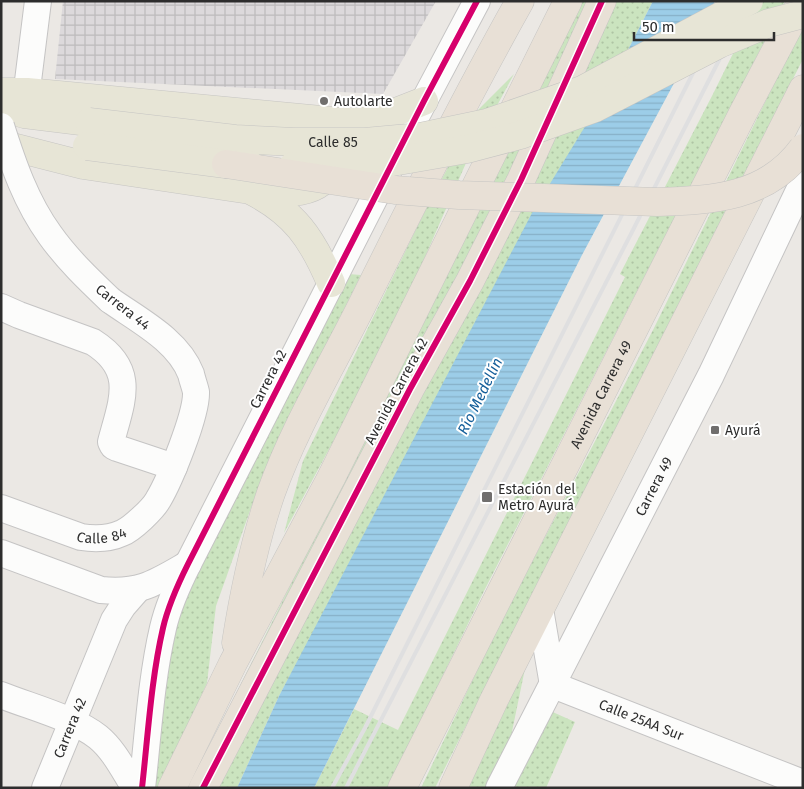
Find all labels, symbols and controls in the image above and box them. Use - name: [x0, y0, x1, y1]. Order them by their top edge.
- scale bar: [634, 10, 774, 42]
- text: 50 m: [642, 18, 675, 36]
- place label: Autolarte: [334, 93, 393, 110]
- marker: Autolarte: [318, 95, 330, 107]
- street label: Calle 85: [308, 134, 358, 151]
- street label: Carrera 44: [92, 281, 154, 334]
- street label: Avenida Carrera 42: [361, 335, 432, 447]
- street label: Avenida Carrera 49: [567, 338, 636, 451]
- street label: Carrera 42: [246, 347, 291, 411]
- water label: Río Medellín: [454, 355, 506, 437]
- place label: Ayurá: [725, 422, 761, 439]
- marker: Ayurá: [709, 424, 721, 436]
- street label: Carrera 49: [632, 454, 676, 519]
- place label: Estación del Metro Ayurá: [498, 481, 575, 514]
- marker: Estación del Metro Ayurá: [480, 490, 494, 504]
- street label: Calle 84: [74, 524, 130, 547]
- street label: Carrera 42: [50, 695, 90, 761]
- street label: Calle 25AA Sur: [596, 696, 687, 745]

